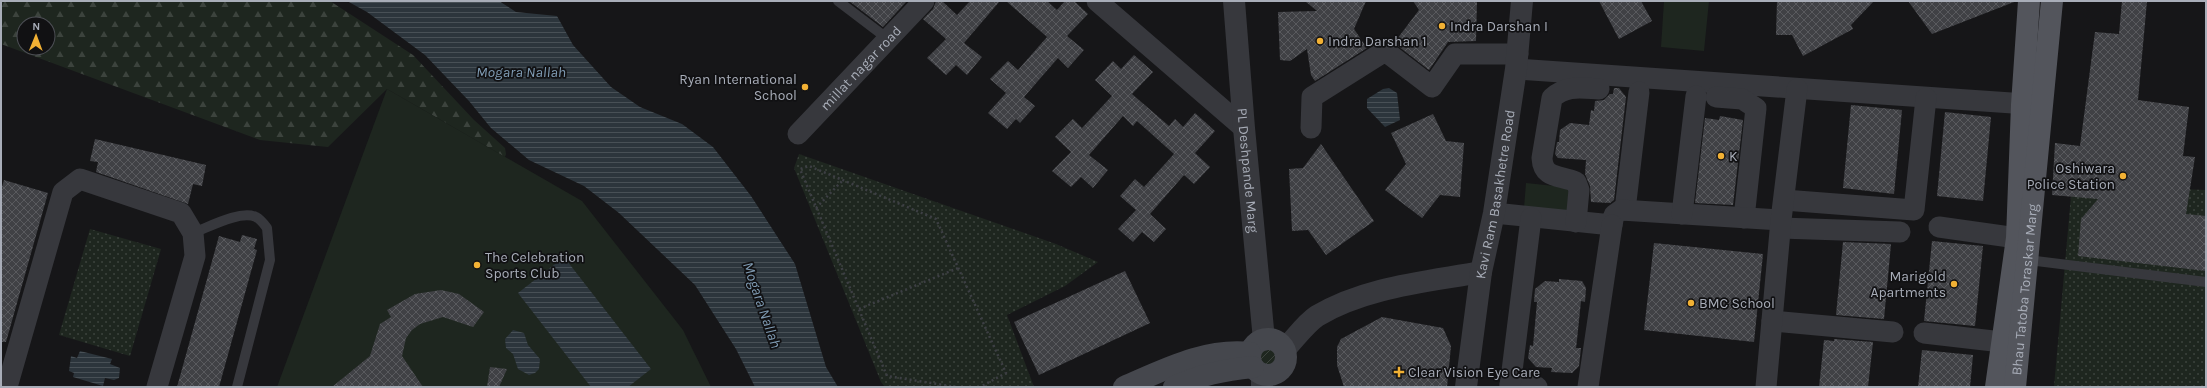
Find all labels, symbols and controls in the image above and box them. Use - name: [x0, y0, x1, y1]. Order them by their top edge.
- north arrow: [16, 16, 56, 56]
- place label: Indra Darshan I: [1450, 18, 1548, 35]
- text: N: [32, 20, 40, 33]
- marker: Indra Darshan I: [1437, 21, 1447, 31]
- street label: millat nagar road: [817, 22, 905, 114]
- place label: Indra Darshan 1: [1328, 33, 1427, 50]
- marker: Indra Darshan 1: [1315, 36, 1325, 46]
- water label: Mogara Nallah: [476, 63, 566, 81]
- place label: Ryan International School: [679, 71, 797, 104]
- marker: Ryan International School: [800, 82, 810, 92]
- street label: PL Deshpande Marg: [1233, 107, 1262, 234]
- street label: Kavi Ram Basakhetre Road: [1472, 109, 1519, 280]
- place label: K: [1729, 148, 1738, 165]
- marker: K: [1716, 151, 1726, 161]
- place label: Oshiwara Police Station: [2027, 160, 2115, 193]
- marker: Oshiwara Police Station: [2118, 171, 2128, 181]
- street label: Bhau Tatoba Toraskar Marg: [2008, 203, 2042, 376]
- place label: The Celebration Sports Club: [485, 249, 584, 282]
- marker: The Celebration Sports Club: [472, 260, 482, 270]
- water label: Mogara Nallah: [739, 260, 785, 350]
- place label: Marigold Apartments: [1870, 268, 1946, 301]
- marker: Marigold Apartments: [1949, 279, 1959, 289]
- place label: BMC School: [1699, 295, 1775, 312]
- marker: BMC School: [1686, 298, 1696, 308]
- place label: Clear Vision Eye Care: [1408, 364, 1540, 381]
- marker: Clear Vision Eye Care: [1393, 366, 1405, 378]

